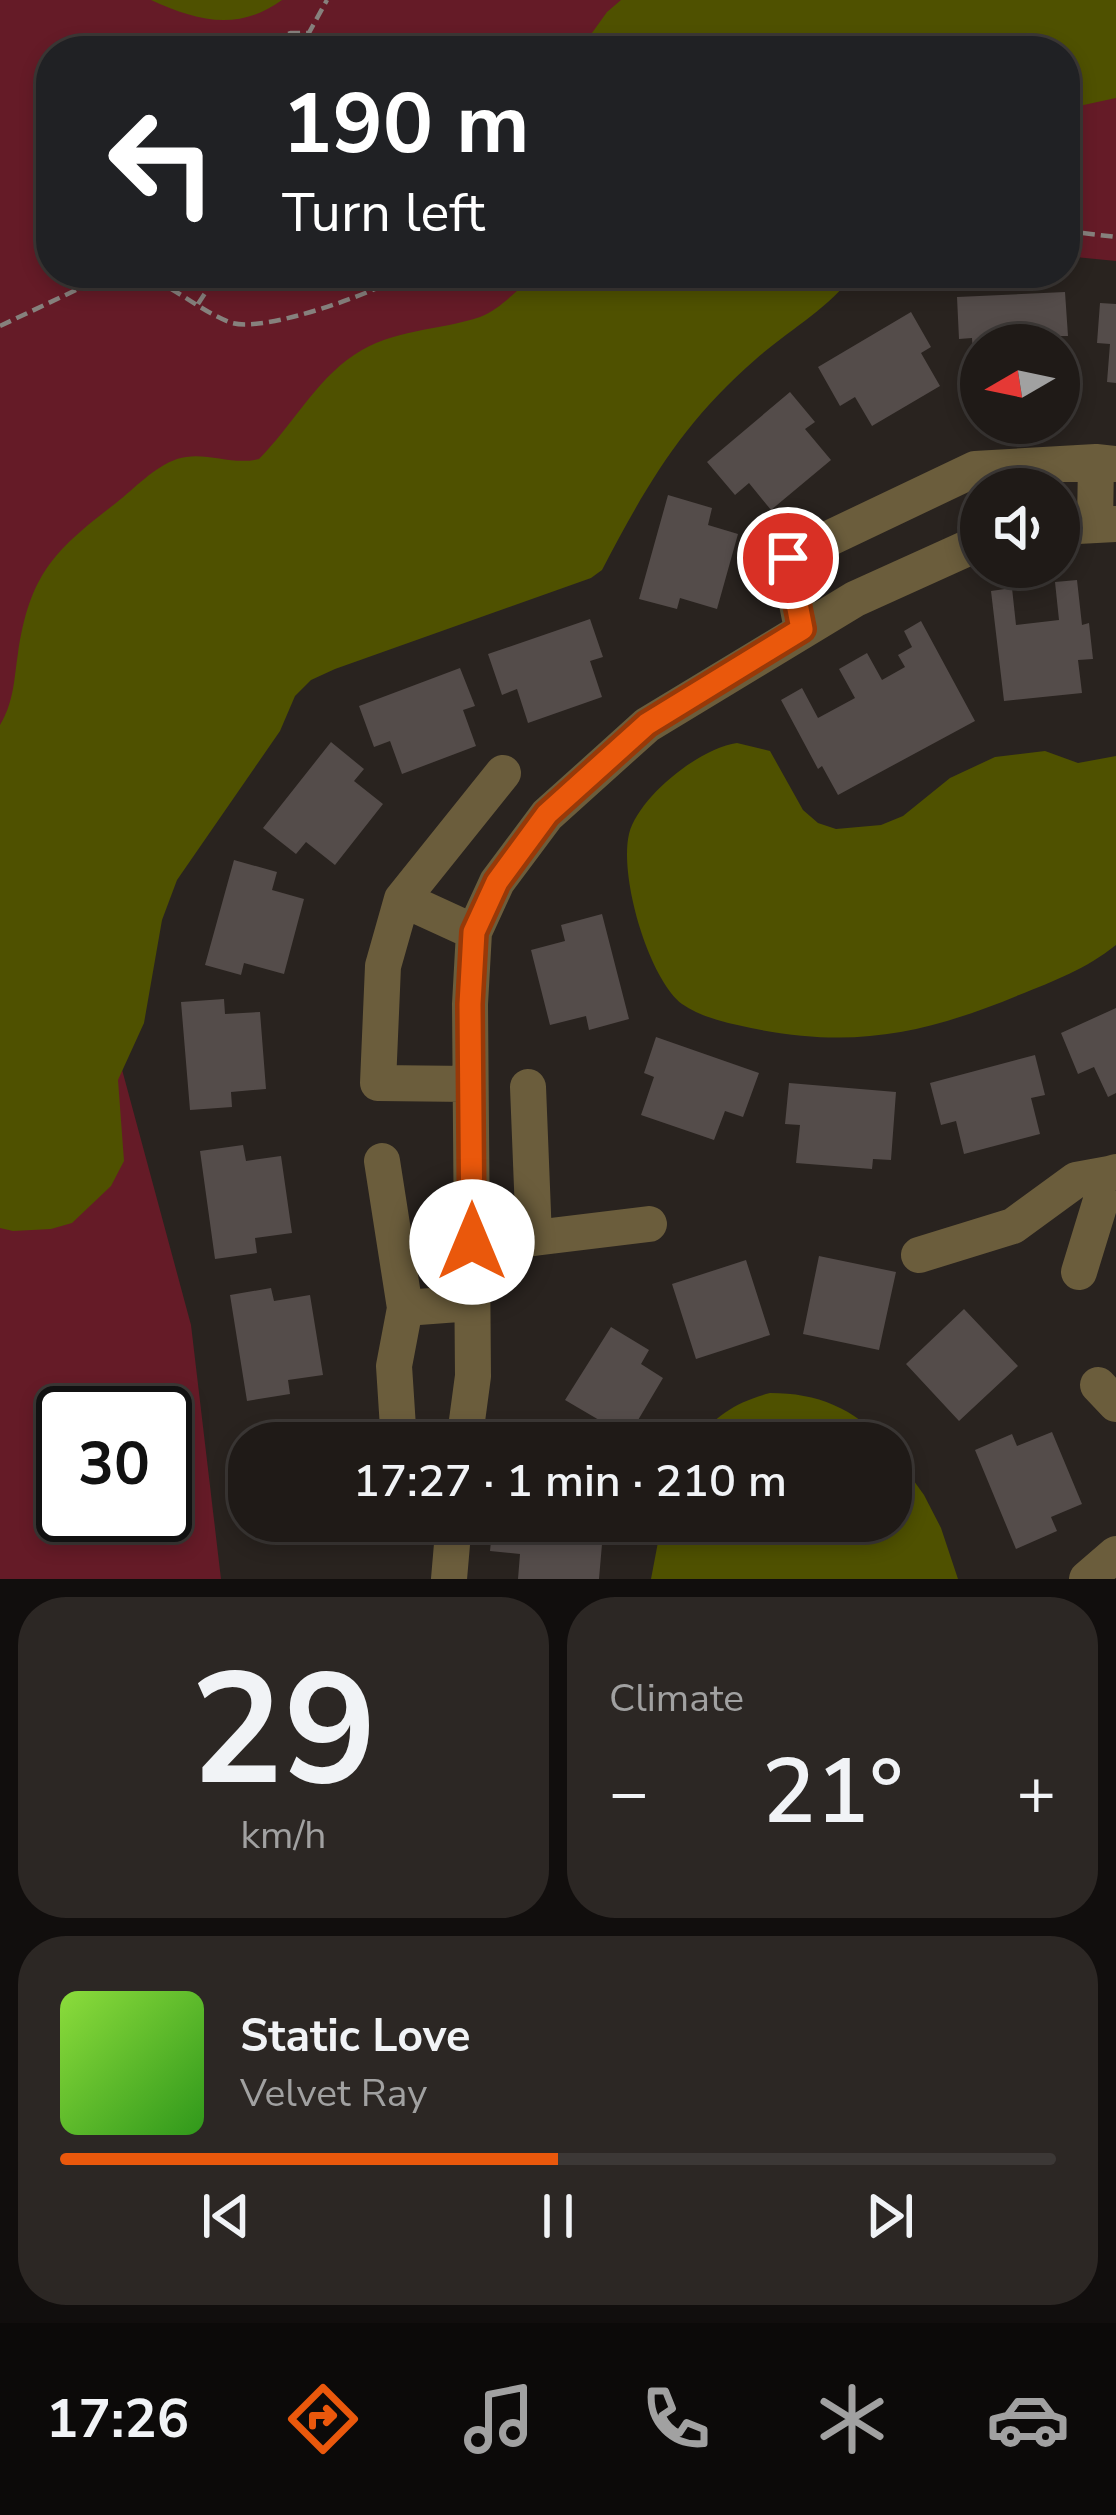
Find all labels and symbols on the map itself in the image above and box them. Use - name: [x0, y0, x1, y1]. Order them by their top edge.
- north arrow: [960, 324, 1080, 444]
- pin: [737, 507, 839, 609]
- position arrow: [409, 1179, 535, 1305]
- speed limit sign: 30: [36, 1386, 192, 1542]

